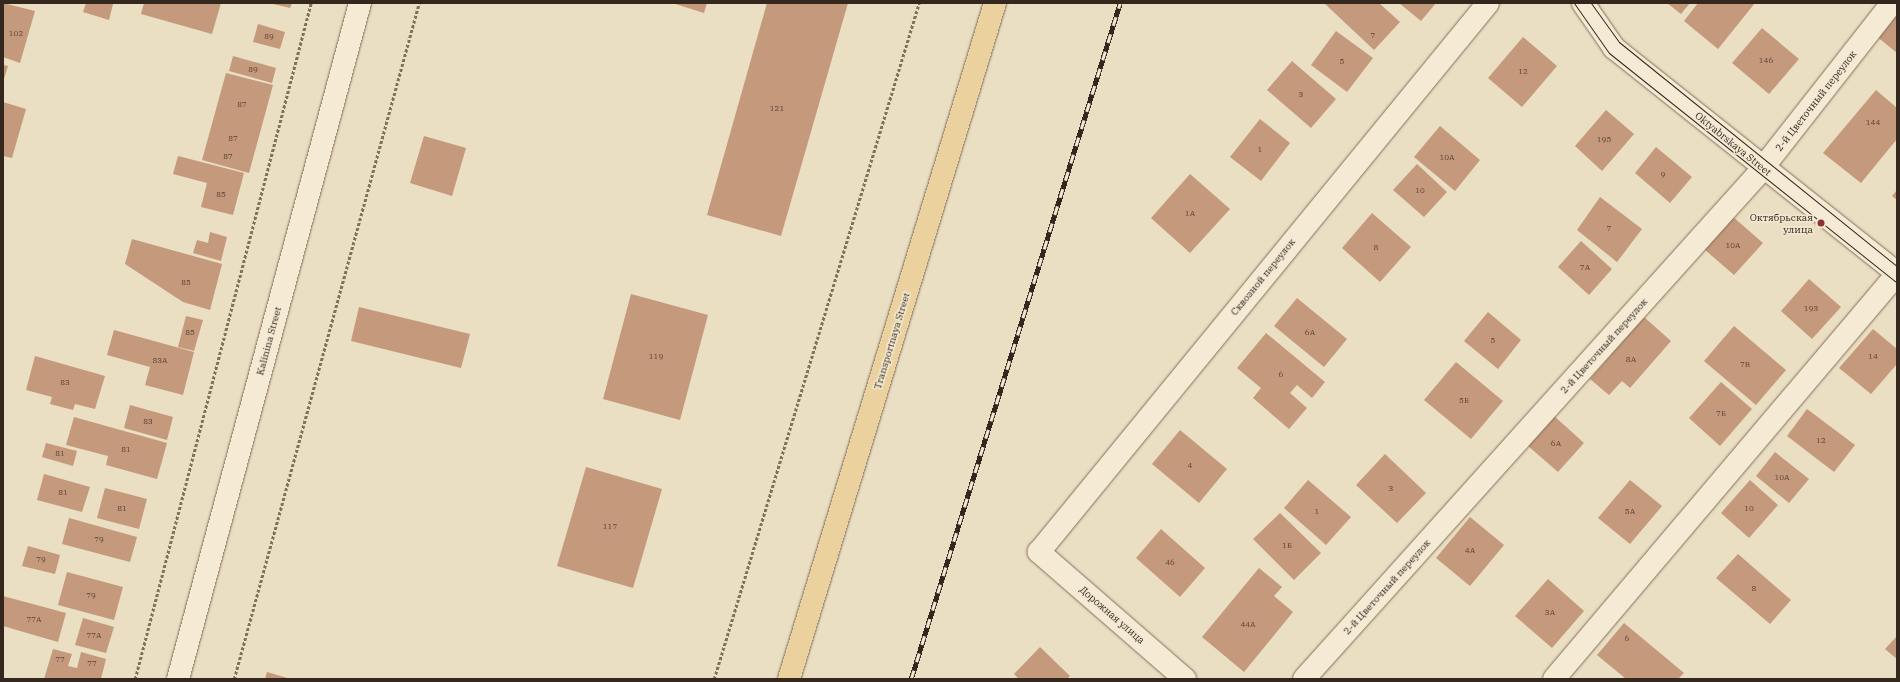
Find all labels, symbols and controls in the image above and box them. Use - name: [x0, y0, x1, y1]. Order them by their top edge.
- house number: 102: [9, 29, 23, 39]
- house number: 7: [1371, 31, 1375, 41]
- house number: 89: [264, 32, 274, 42]
- street label: 2-й Цветочный переулок: [1773, 48, 1859, 154]
- house number: 146: [1759, 56, 1773, 66]
- house number: 5: [1340, 57, 1344, 67]
- house number: 89: [248, 65, 258, 75]
- house number: 12: [1518, 67, 1528, 77]
- house number: 3: [1299, 90, 1303, 100]
- house number: 87: [237, 100, 247, 110]
- house number: 121: [770, 104, 784, 114]
- street label: Oktyabrskaya Street: [1692, 110, 1774, 178]
- house number: 144: [1866, 118, 1880, 128]
- house number: 87: [228, 134, 238, 144]
- house number: 195: [1597, 135, 1611, 145]
- house number: 1: [1258, 145, 1262, 155]
- house number: 87: [223, 152, 233, 162]
- house number: 10А: [1439, 153, 1455, 163]
- house number: 9: [1661, 170, 1665, 180]
- house number: 10: [1415, 186, 1425, 196]
- house number: 85: [216, 190, 226, 200]
- house number: 1А: [1185, 209, 1195, 219]
- place label: Октябрьская улица: [1750, 211, 1813, 234]
- marker: Октябрьская улица: [1816, 218, 1826, 228]
- house number: 7: [1607, 224, 1611, 234]
- street label: Сквозной переулок: [1228, 236, 1298, 318]
- house number: 10А: [1725, 241, 1741, 251]
- house number: 8: [1374, 243, 1378, 253]
- house number: 7А: [1580, 263, 1590, 273]
- house number: 85: [181, 278, 191, 288]
- street label: Transportnaya Street: [872, 291, 912, 391]
- street label: 2-й Цветочный переулок: [1558, 296, 1650, 396]
- house number: 193: [1804, 304, 1818, 314]
- street label: Kalinina Street: [254, 305, 284, 377]
- house number: 85: [185, 328, 195, 338]
- house number: 6А: [1305, 328, 1315, 338]
- house number: 5: [1491, 336, 1495, 346]
- house number: 119: [649, 352, 663, 362]
- house number: 14: [1868, 352, 1878, 362]
- house number: 8А: [1626, 355, 1636, 365]
- house number: 83А: [152, 356, 168, 366]
- house number: 7В: [1740, 360, 1750, 370]
- house number: 6: [1279, 370, 1283, 380]
- house number: 83: [60, 378, 70, 388]
- house number: 5Б: [1459, 396, 1469, 406]
- house number: 7Б: [1716, 409, 1726, 419]
- house number: 83: [143, 417, 153, 427]
- house number: 12: [1816, 436, 1826, 446]
- house number: 6А: [1551, 439, 1561, 449]
- house number: 81: [121, 445, 131, 455]
- house number: 81: [55, 449, 65, 459]
- house number: 4: [1188, 461, 1192, 471]
- house number: 10А: [1774, 473, 1790, 483]
- house number: 3: [1389, 484, 1393, 494]
- house number: 81: [58, 488, 68, 498]
- house number: 81: [117, 504, 127, 514]
- house number: 10: [1744, 504, 1754, 514]
- house number: 1: [1315, 507, 1319, 517]
- house number: 5А: [1625, 507, 1635, 517]
- house number: 117: [603, 522, 617, 532]
- house number: 79: [94, 535, 104, 545]
- street label: 2-й Цветочный переулок: [1341, 537, 1433, 637]
- house number: 1Б: [1282, 541, 1292, 551]
- house number: 4А: [1465, 546, 1475, 556]
- house number: 79: [36, 555, 46, 565]
- house number: 46: [1165, 558, 1175, 568]
- street label: Дорожная улица: [1077, 584, 1147, 646]
- house number: 8: [1752, 584, 1756, 594]
- house number: 79: [86, 591, 96, 601]
- house number: 3А: [1545, 608, 1555, 618]
- house number: 77А: [26, 615, 42, 625]
- house number: 44А: [1240, 620, 1256, 630]
- house number: 77А: [86, 631, 102, 641]
- house number: 6: [1625, 634, 1629, 644]
- house number: 77: [55, 655, 65, 665]
- house number: 77: [87, 659, 97, 669]

